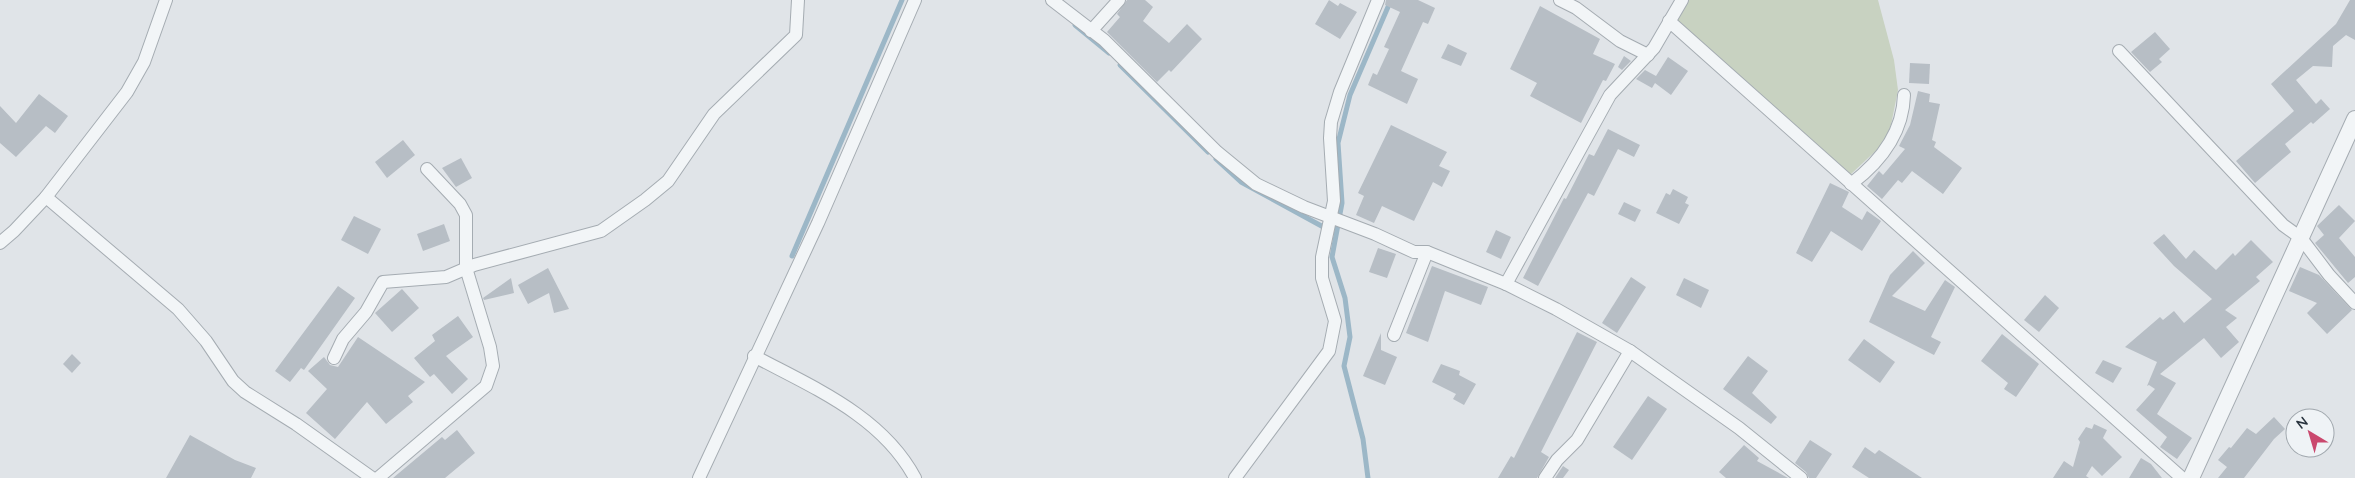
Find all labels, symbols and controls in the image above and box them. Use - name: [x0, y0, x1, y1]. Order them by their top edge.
- north arrow: [2285, 408, 2335, 458]
- text: N: [2292, 412, 2312, 433]

